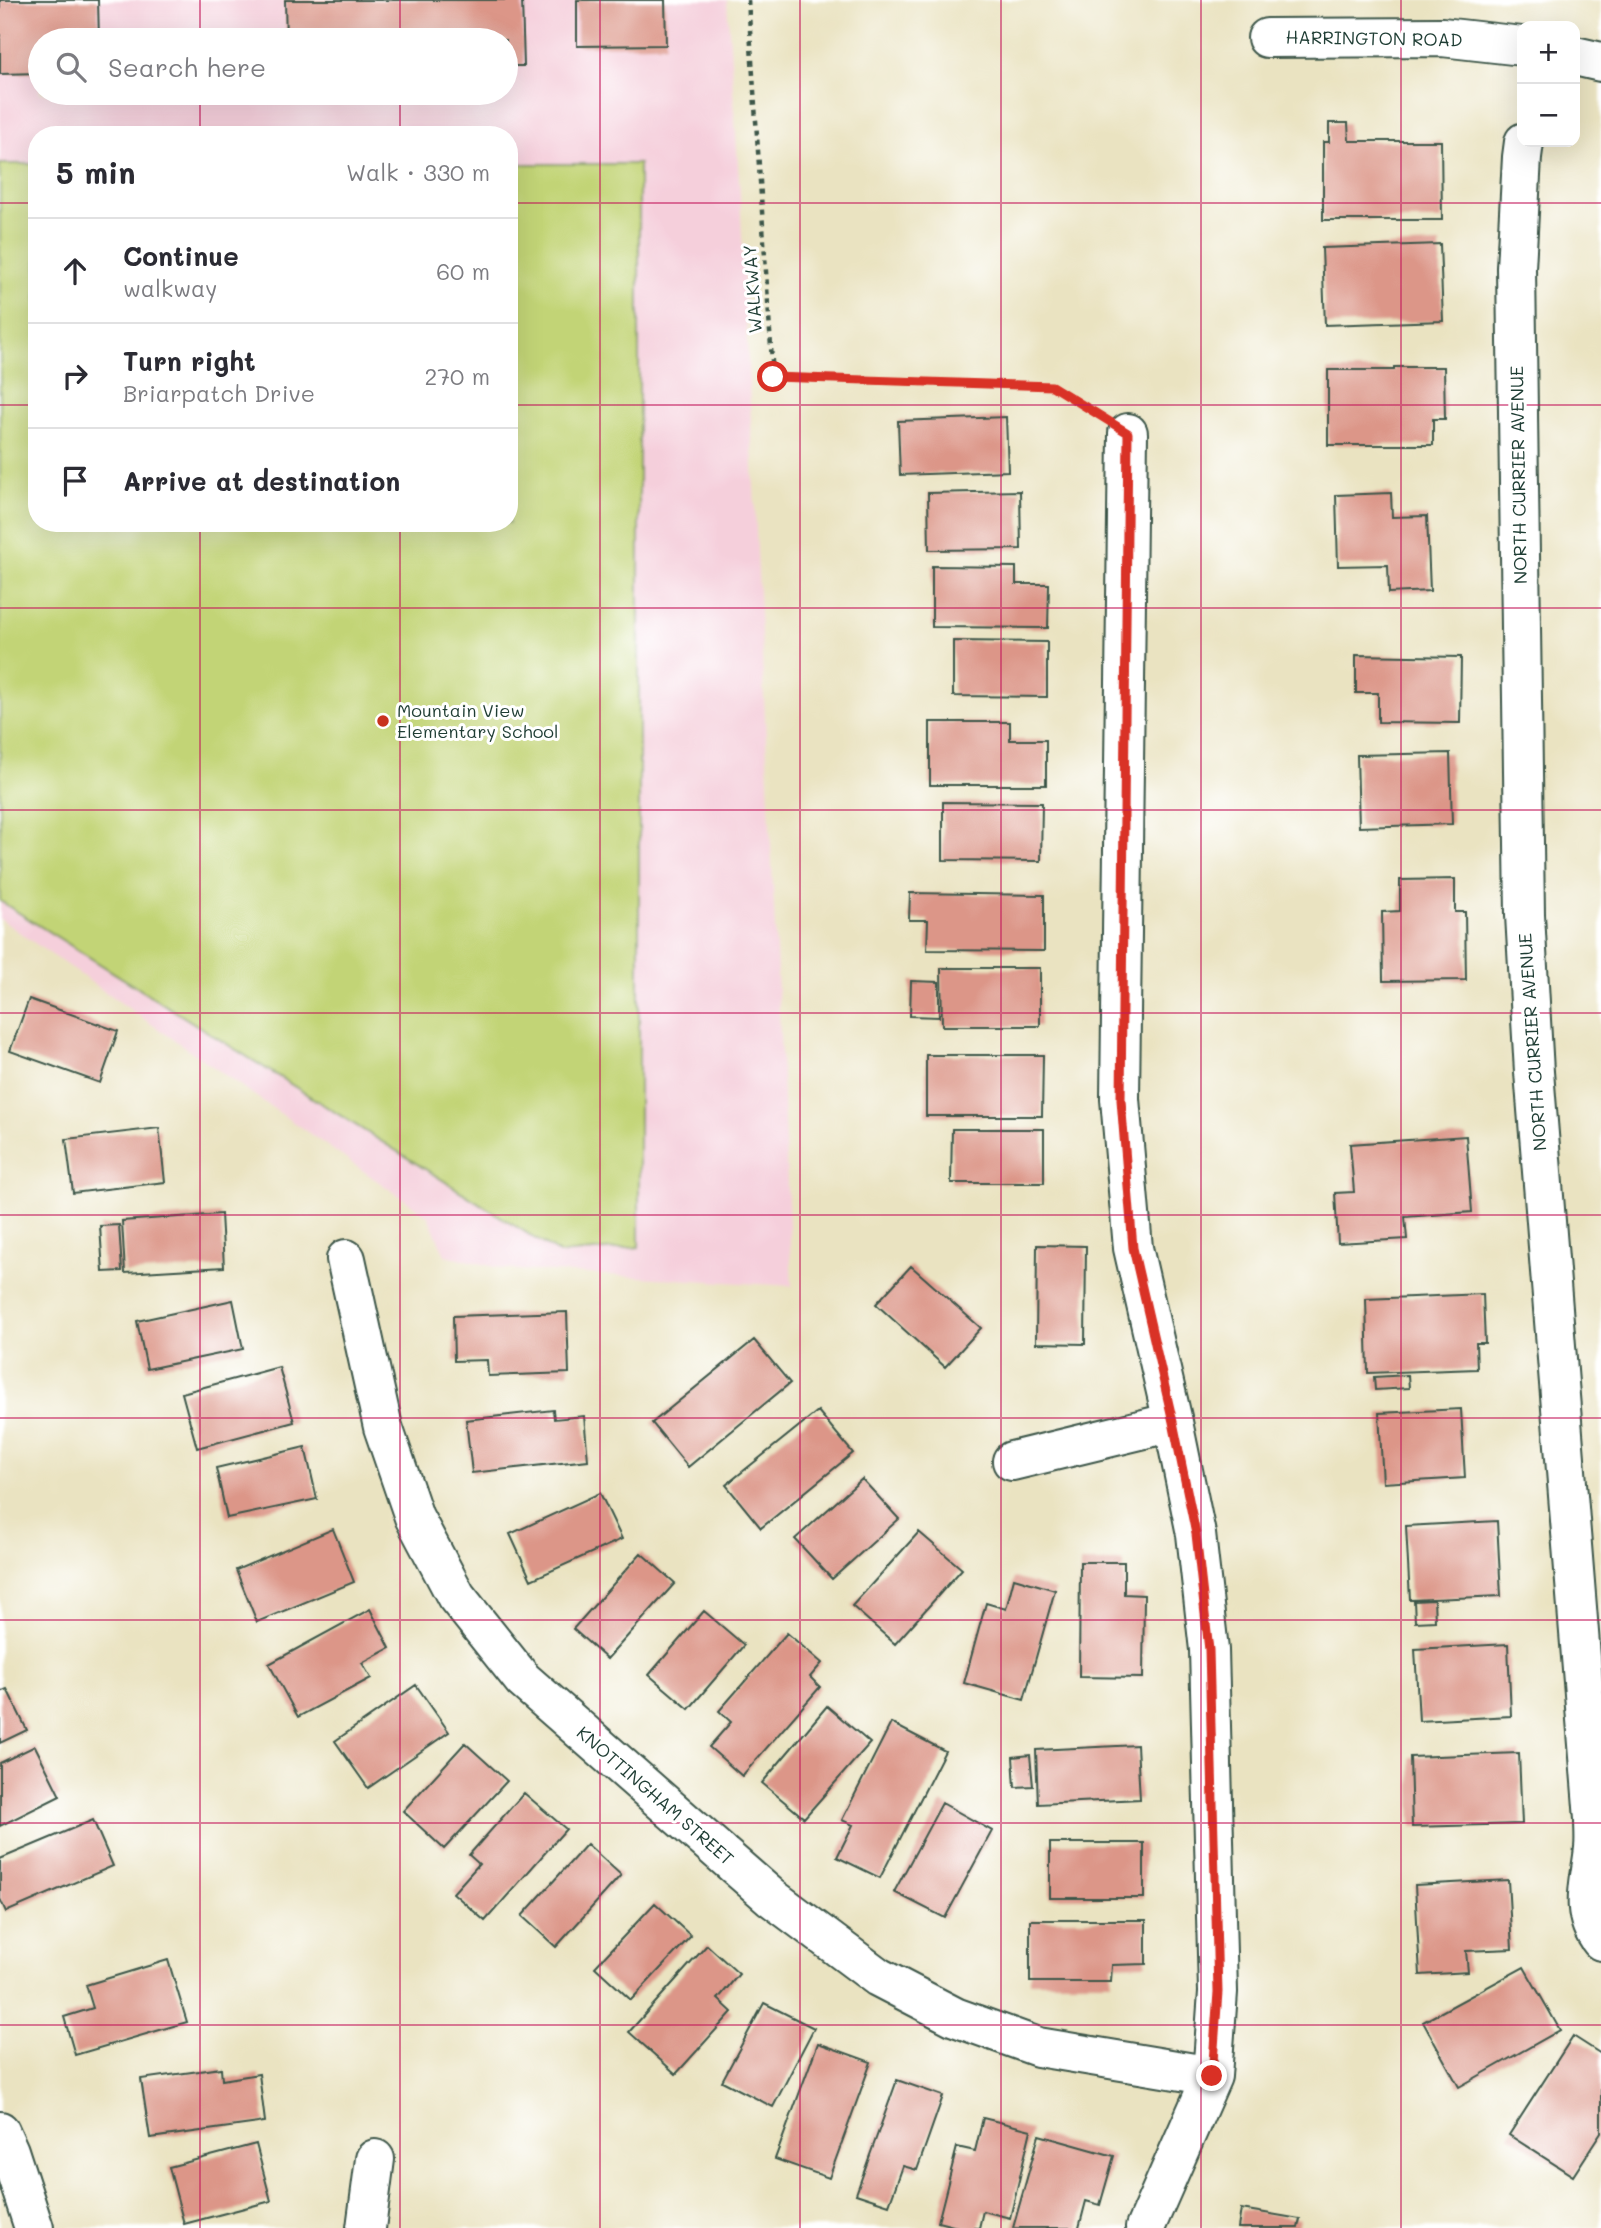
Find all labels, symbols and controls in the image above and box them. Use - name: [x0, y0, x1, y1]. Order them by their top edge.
- map controls: [1517, 21, 1580, 147]
- button: +: [1517, 21, 1580, 84]
- street label: HARRINGTON ROAD: [1285, 24, 1463, 52]
- search box: [28, 28, 518, 105]
- icon: search: [52, 48, 90, 86]
- text: Search here: [108, 50, 266, 84]
- button: −: [1517, 84, 1580, 147]
- text: 5 min: [56, 152, 136, 192]
- text: Walk · 330 m: [346, 157, 490, 187]
- text: Continue: [123, 239, 239, 273]
- street label: WALKWAY: [737, 244, 767, 334]
- icon: ahead: [56, 252, 94, 290]
- text: 60 m: [436, 256, 490, 286]
- text: walkway: [123, 273, 217, 303]
- text: Turn right: [123, 344, 256, 378]
- icon: right: [56, 357, 94, 395]
- text: 270 m: [425, 361, 490, 391]
- route start: [757, 361, 788, 392]
- street label: NORTH CURRIER AVENUE: [1504, 366, 1532, 584]
- text: Briarpatch Drive: [123, 378, 315, 408]
- icon: arrive: [56, 462, 94, 500]
- text: Arrive at destination: [123, 464, 400, 498]
- place label: Mountain View Elementary School: [397, 698, 559, 743]
- marker: Mountain View Elementary School: [375, 713, 391, 729]
- street label: NORTH CURRIER AVENUE: [1512, 932, 1552, 1152]
- street label: KNOTTINGHAM STREET: [572, 1720, 739, 1870]
- route end: [1196, 2060, 1227, 2091]

